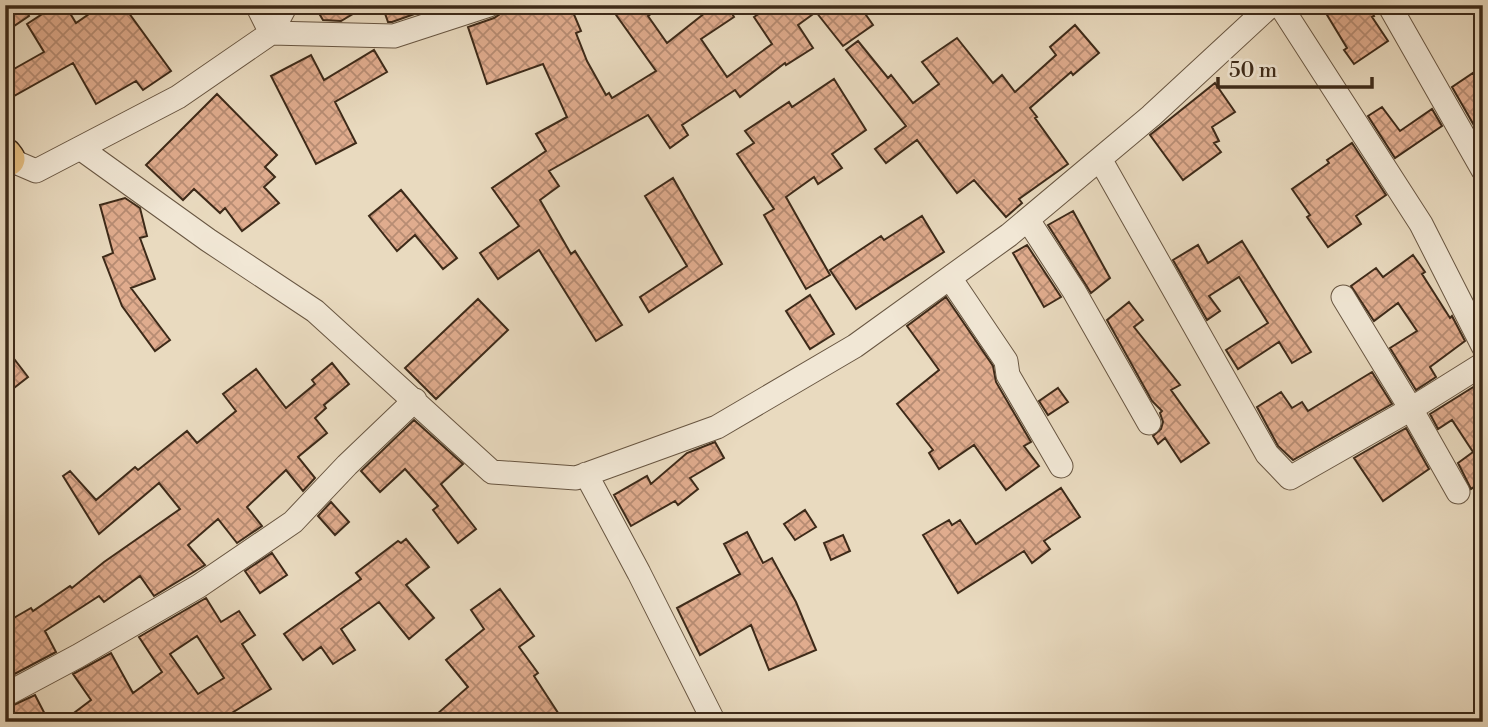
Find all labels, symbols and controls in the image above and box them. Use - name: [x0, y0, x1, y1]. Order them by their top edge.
- scale bar: [1218, 46, 1372, 90]
- text: 50 m: [1229, 58, 1277, 84]

